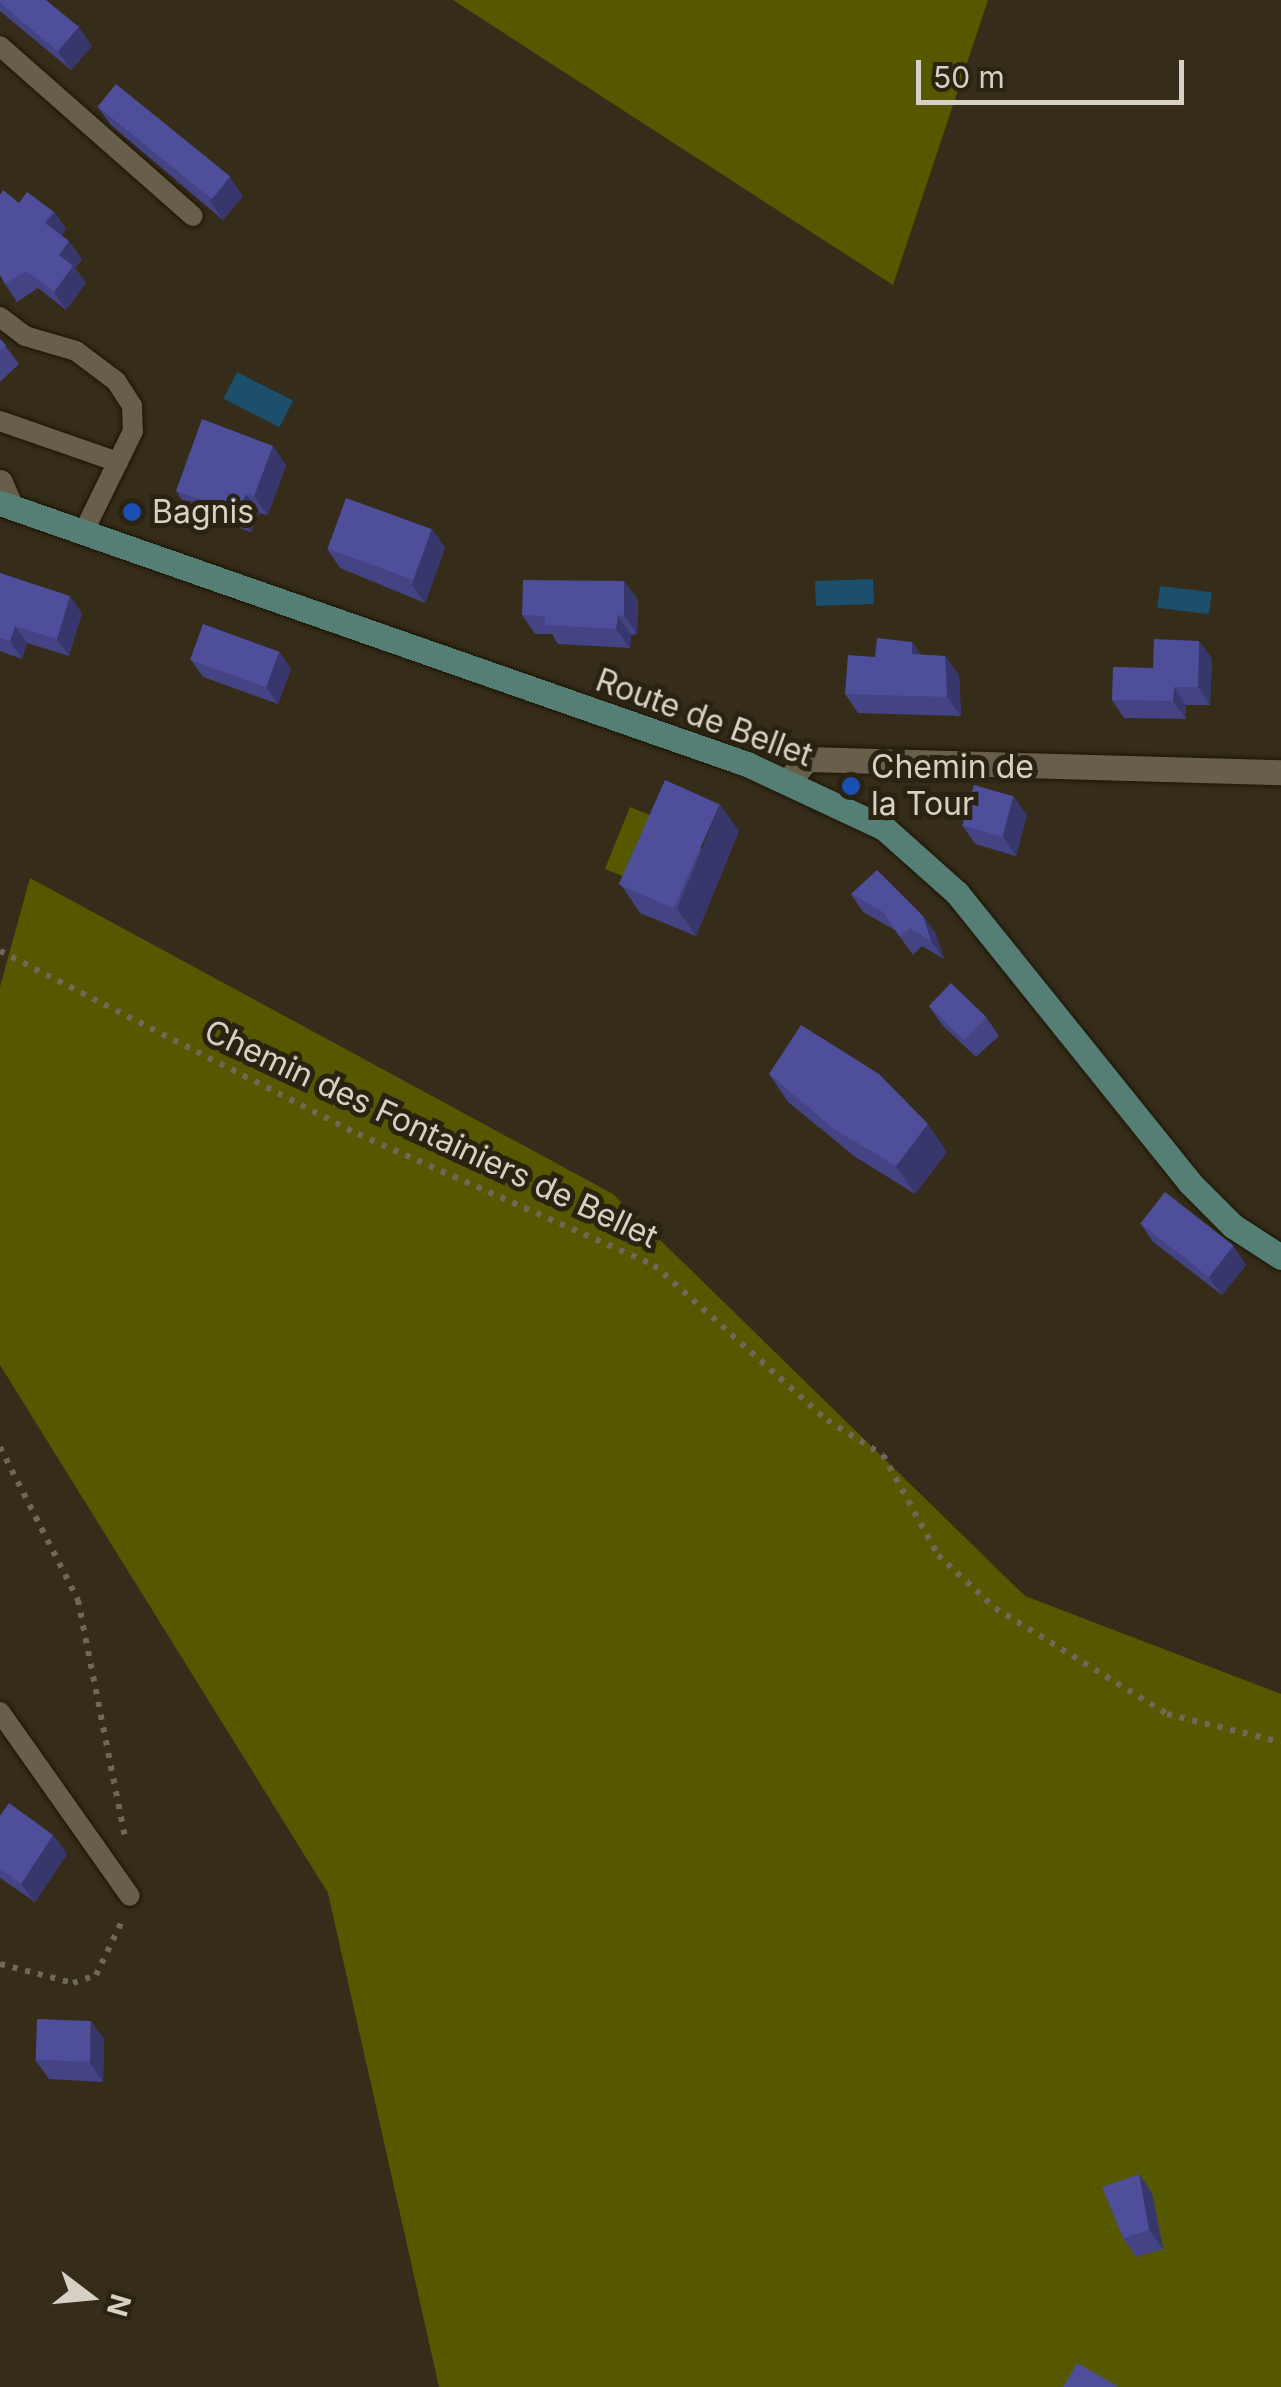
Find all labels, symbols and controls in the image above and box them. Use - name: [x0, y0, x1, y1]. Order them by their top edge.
- scale bar: [921, 40, 1188, 102]
- text: 50 m: [933, 59, 1005, 95]
- place label: Bagnis: [152, 493, 254, 531]
- marker: Bagnis: [121, 501, 143, 523]
- street label: Route de Bellet: [591, 661, 817, 775]
- place label: Chemin de la Tour: [871, 749, 1034, 824]
- marker: Chemin de la Tour: [840, 775, 862, 797]
- street label: Chemin des Fontainiers de Bellet: [198, 1012, 664, 1256]
- north arrow: [40, 2247, 140, 2347]
- text: N: [100, 2290, 138, 2320]

